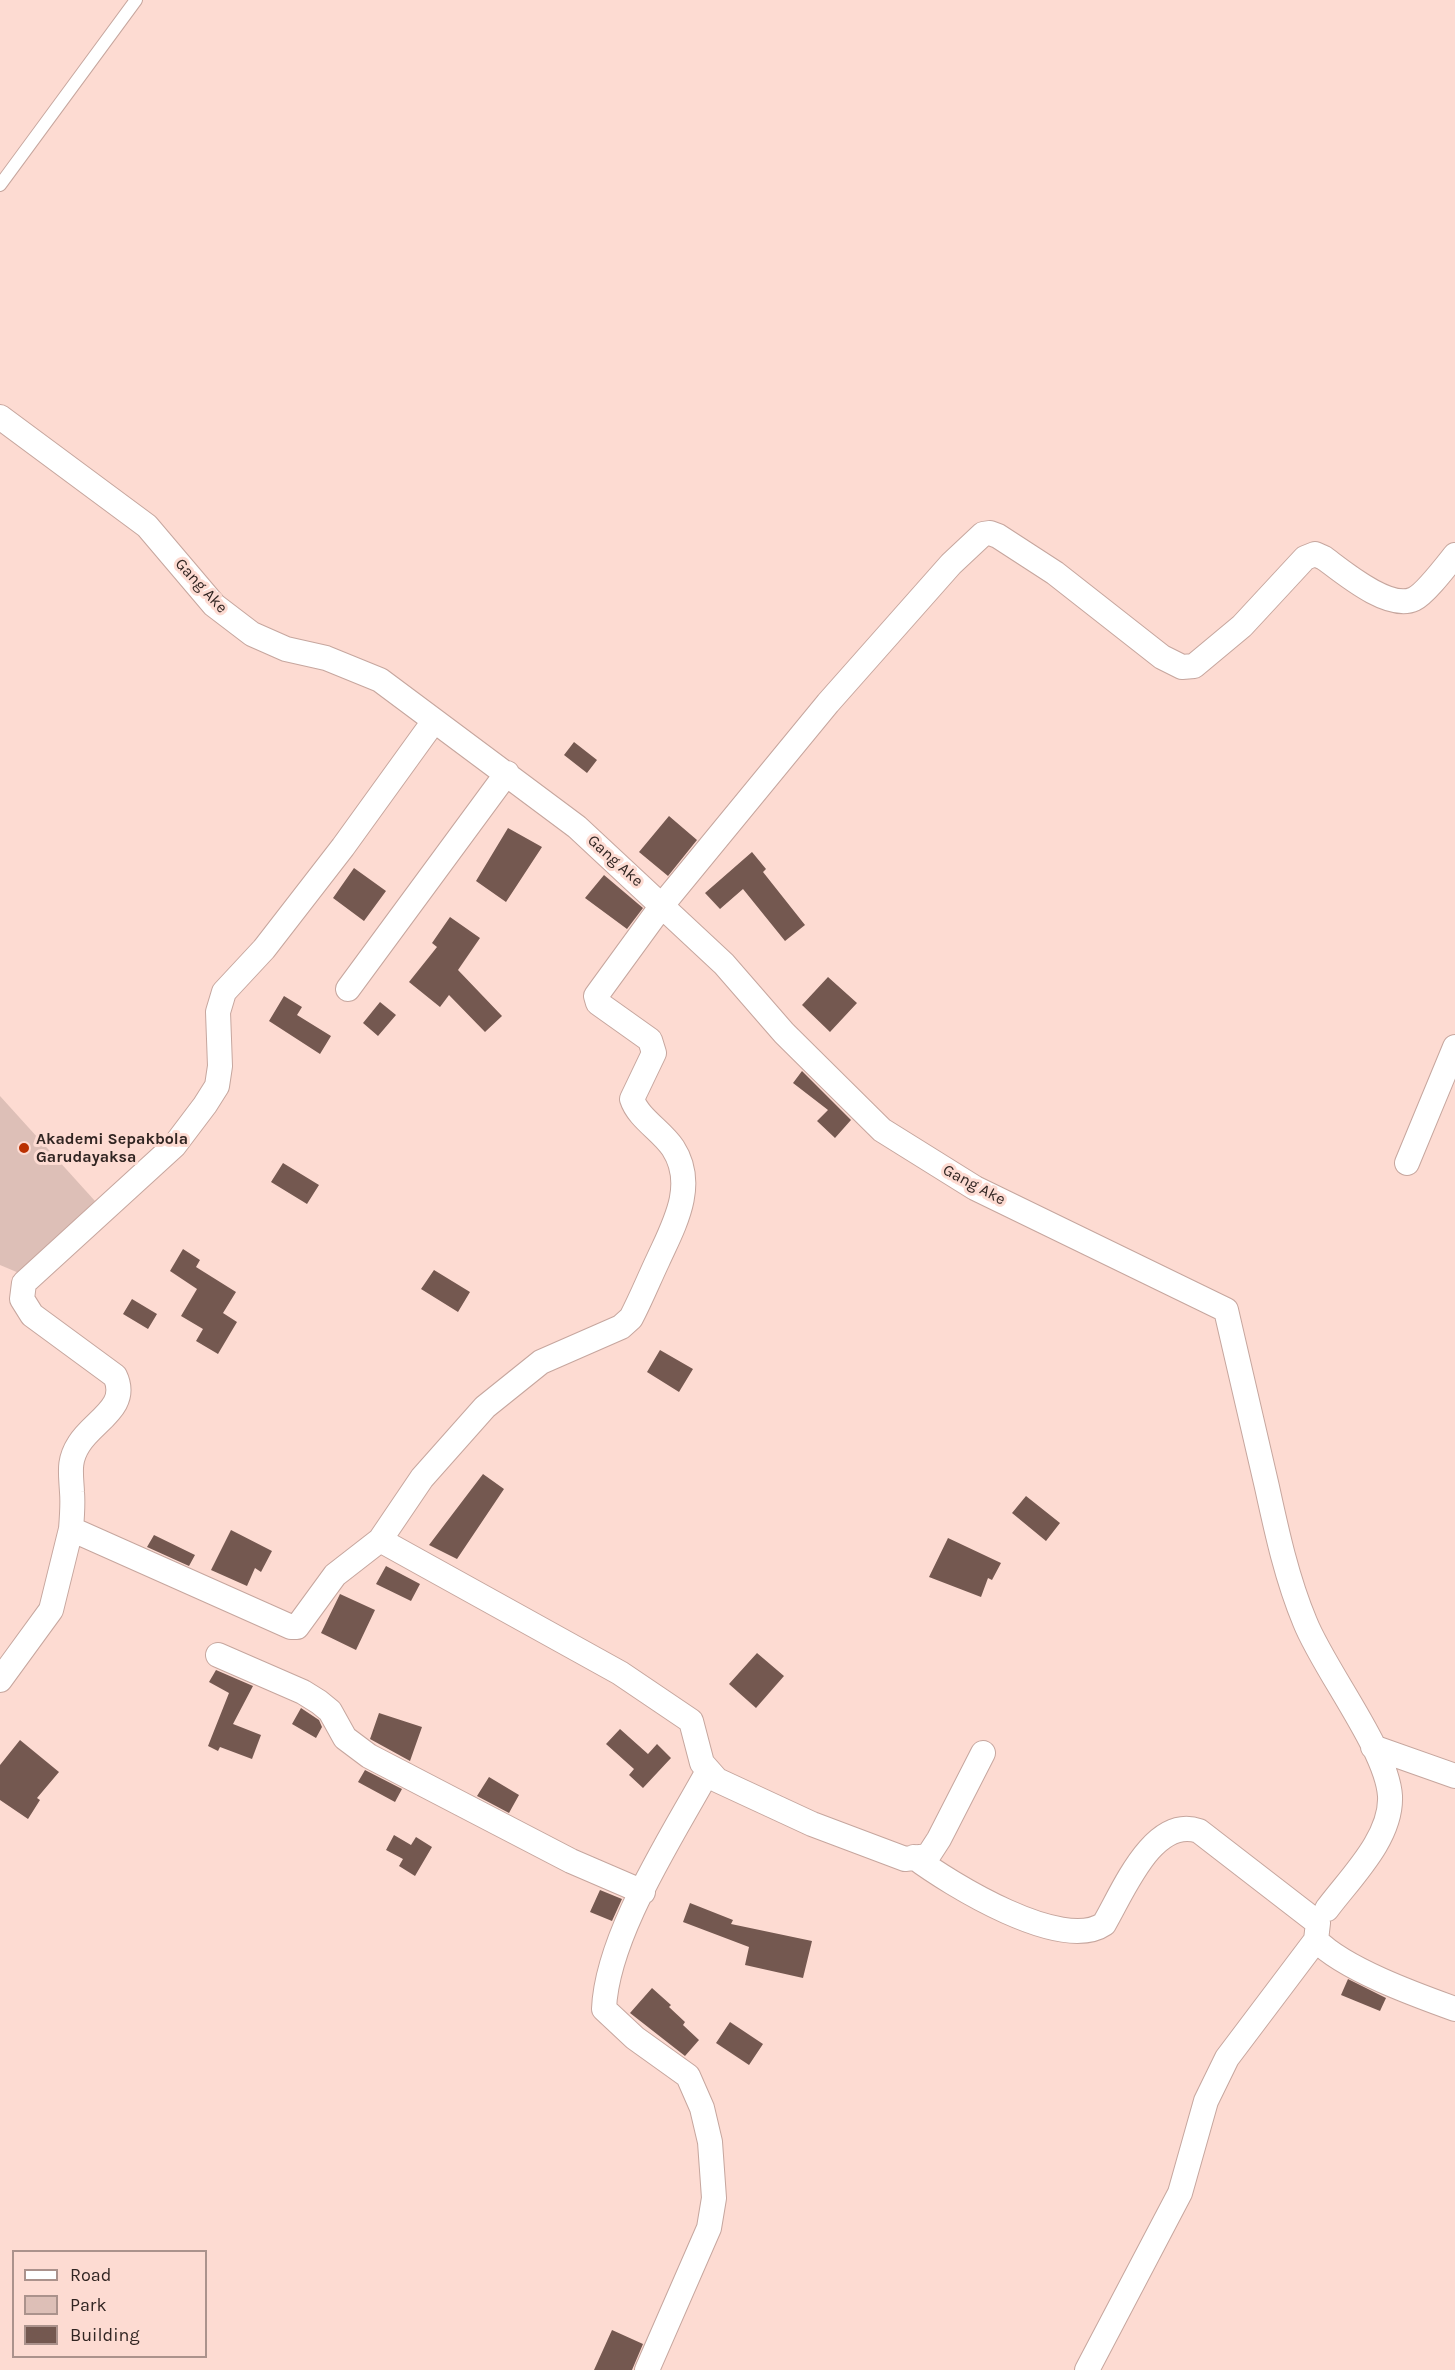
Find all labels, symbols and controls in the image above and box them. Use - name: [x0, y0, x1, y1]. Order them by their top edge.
- street label: Gang Ake: [171, 555, 231, 617]
- street label: Gang Ake: [583, 831, 647, 891]
- place label: Akademi Sepakbola Garudayaksa: [36, 1129, 188, 1167]
- marker: Akademi Sepakbola Garudayaksa: [17, 1141, 31, 1155]
- street label: Gang Ake: [939, 1161, 1009, 1209]
- legend: [12, 2250, 207, 2358]
- text: Road: [70, 2264, 111, 2286]
- text: Park: [70, 2294, 107, 2316]
- text: Building: [70, 2324, 140, 2346]

